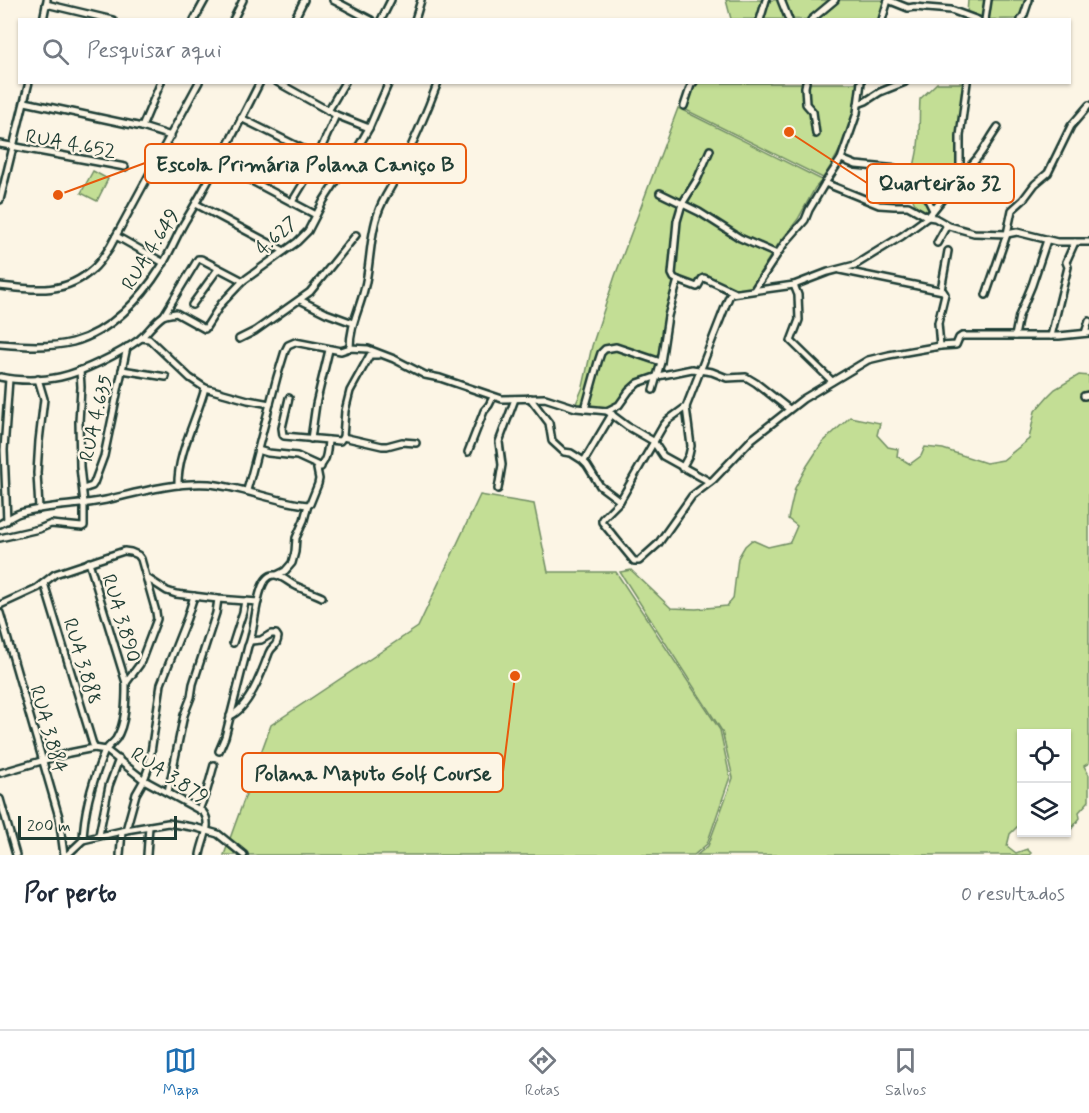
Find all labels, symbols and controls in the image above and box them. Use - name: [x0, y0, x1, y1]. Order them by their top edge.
- search box: [18, 18, 1071, 84]
- icon: search: [39, 35, 72, 68]
- text: Pesquisar aqui: [87, 37, 222, 65]
- street label: RUA 4.652: [23, 123, 118, 166]
- callout: Escola Primária Polana Caniço B: [145, 144, 466, 183]
- text: Escola Primária Polana Caniço B: [156, 151, 454, 179]
- callout: Quarteirão 32: [867, 164, 1014, 203]
- text: Quarteirão 32: [878, 170, 1002, 198]
- street label: RUA 4.649: [116, 204, 187, 296]
- street label: 4.627: [250, 210, 304, 262]
- street label: RUA 4.635: [73, 372, 120, 464]
- street label: RUA 3.890: [94, 571, 147, 666]
- street label: RUA 3.888: [56, 615, 107, 708]
- street label: RUA 3.884: [22, 682, 73, 777]
- map controls: [1017, 729, 1071, 837]
- button: locate: [1017, 729, 1071, 783]
- street label: RUA 3.879: [125, 741, 213, 811]
- callout: Polana Maputo Golf Course: [242, 753, 503, 792]
- text: Polana Maputo Golf Course: [254, 760, 492, 788]
- button: layers: [1017, 783, 1071, 837]
- scale bar: [18, 813, 177, 840]
- text: 200 m: [27, 816, 71, 837]
- text: Por perto: [24, 877, 117, 911]
- text: 0 resultados: [961, 881, 1065, 908]
- tab: Mapa: [163, 1044, 199, 1101]
- tab: Rotas: [525, 1044, 560, 1101]
- tab: Salvos: [885, 1044, 926, 1101]

